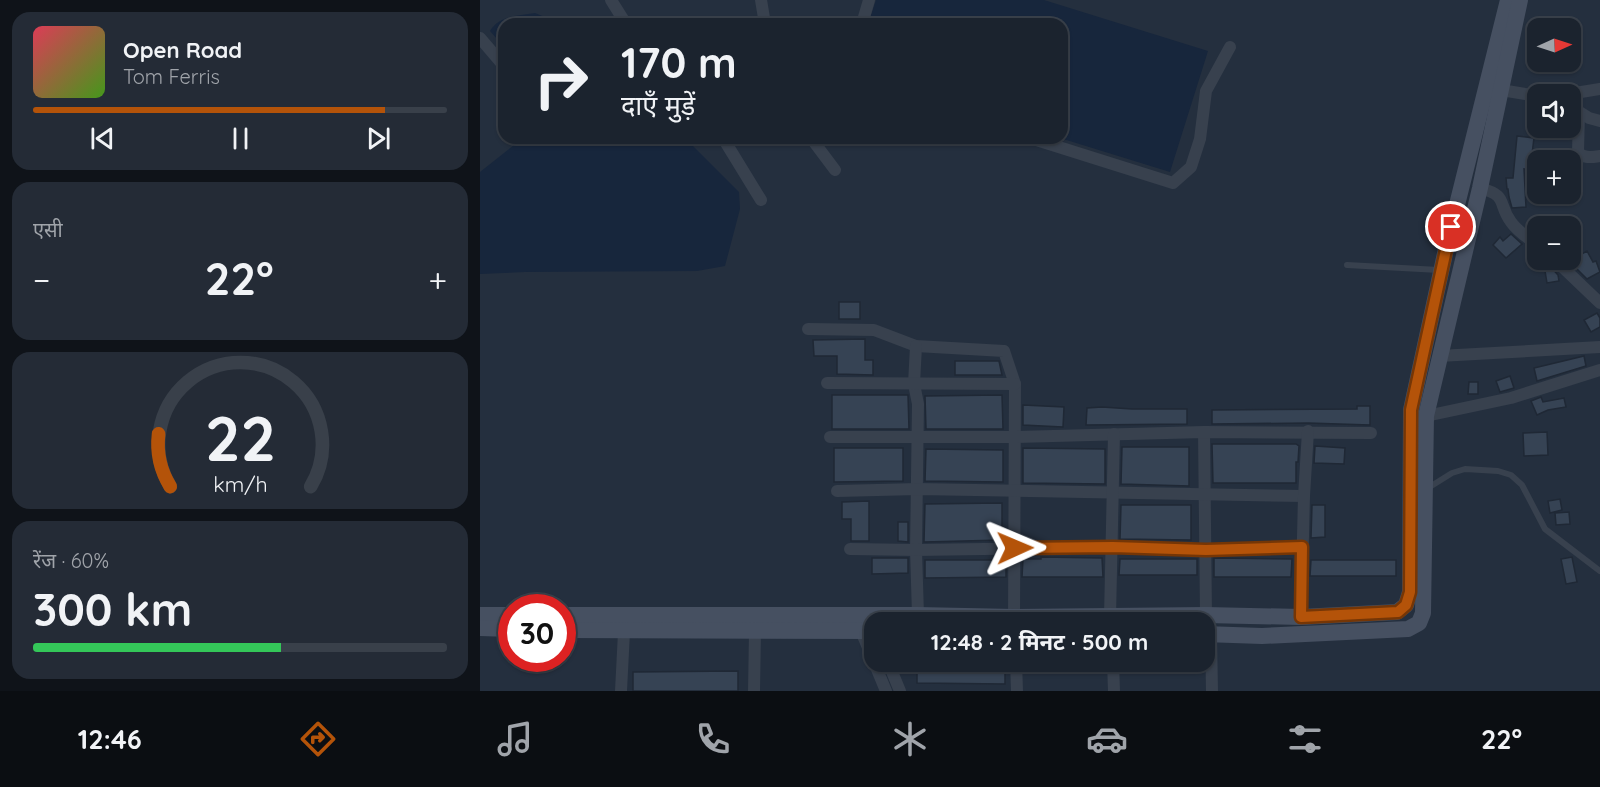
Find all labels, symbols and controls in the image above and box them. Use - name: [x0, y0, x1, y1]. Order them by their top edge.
- north arrow: [1527, 18, 1581, 72]
- map controls: [1527, 18, 1581, 270]
- text: Open Road: [123, 36, 242, 64]
- text: 170 m: [621, 36, 737, 89]
- icon: right: [522, 42, 600, 120]
- text: Tom Ferris: [123, 64, 220, 89]
- button: sound: [1527, 84, 1581, 138]
- text: दाएँ मुड़ें: [621, 88, 695, 122]
- icon: previous: [86, 122, 119, 155]
- icon: pause: [224, 122, 257, 155]
- icon: next: [362, 122, 395, 155]
- button: +: [1527, 150, 1581, 204]
- pin: [1425, 201, 1476, 252]
- icon: arrive: [1434, 210, 1467, 243]
- button: −: [1527, 216, 1581, 270]
- text: एसी: [33, 217, 63, 242]
- text: 22°: [205, 250, 274, 306]
- text: −: [33, 259, 50, 300]
- text: +: [428, 259, 447, 300]
- text: 22: [204, 400, 276, 478]
- text: km/h: [213, 472, 267, 498]
- position arrow: [983, 516, 1047, 580]
- text: रेंज · 60%: [33, 548, 109, 573]
- text: 300 km: [33, 581, 192, 637]
- speed limit sign: 30: [498, 594, 576, 672]
- text: 12:48 · 2 मिनट · 500 m: [931, 628, 1148, 656]
- icon: directions: [297, 718, 339, 760]
- icon: music: [494, 718, 536, 760]
- icon: phone: [692, 718, 734, 760]
- icon: climate: [889, 718, 931, 760]
- icon: car: [1086, 718, 1128, 760]
- icon: filters: [1284, 718, 1326, 760]
- text: 12:46: [78, 722, 142, 756]
- text: 22°: [1481, 722, 1522, 756]

